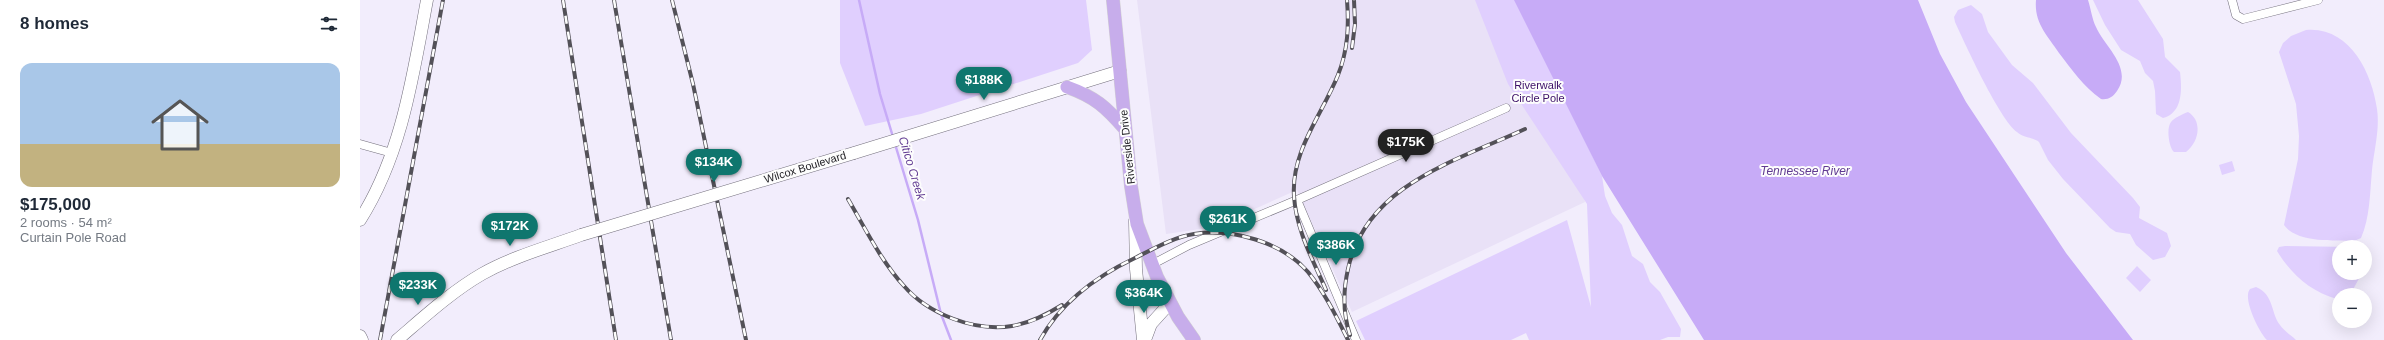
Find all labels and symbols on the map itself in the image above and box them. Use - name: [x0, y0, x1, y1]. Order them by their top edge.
- pin: $188K: [956, 67, 1012, 101]
- park label: Riverwalk Circle Pole: [1511, 79, 1565, 104]
- street label: Riverside Drive: [1117, 109, 1137, 185]
- pin: $175K: [1378, 129, 1434, 163]
- water label: Citico Creek: [896, 135, 929, 202]
- pin: $134K: [686, 149, 742, 183]
- street label: Wilcox Boulevard: [763, 149, 847, 185]
- water label: Tennessee River: [1760, 164, 1851, 178]
- pin: $261K: [1200, 206, 1256, 240]
- pin: $172K: [482, 213, 538, 247]
- pin: $386K: [1308, 232, 1364, 266]
- pin: $233K: [390, 272, 446, 306]
- pin: $364K: [1116, 280, 1172, 314]

